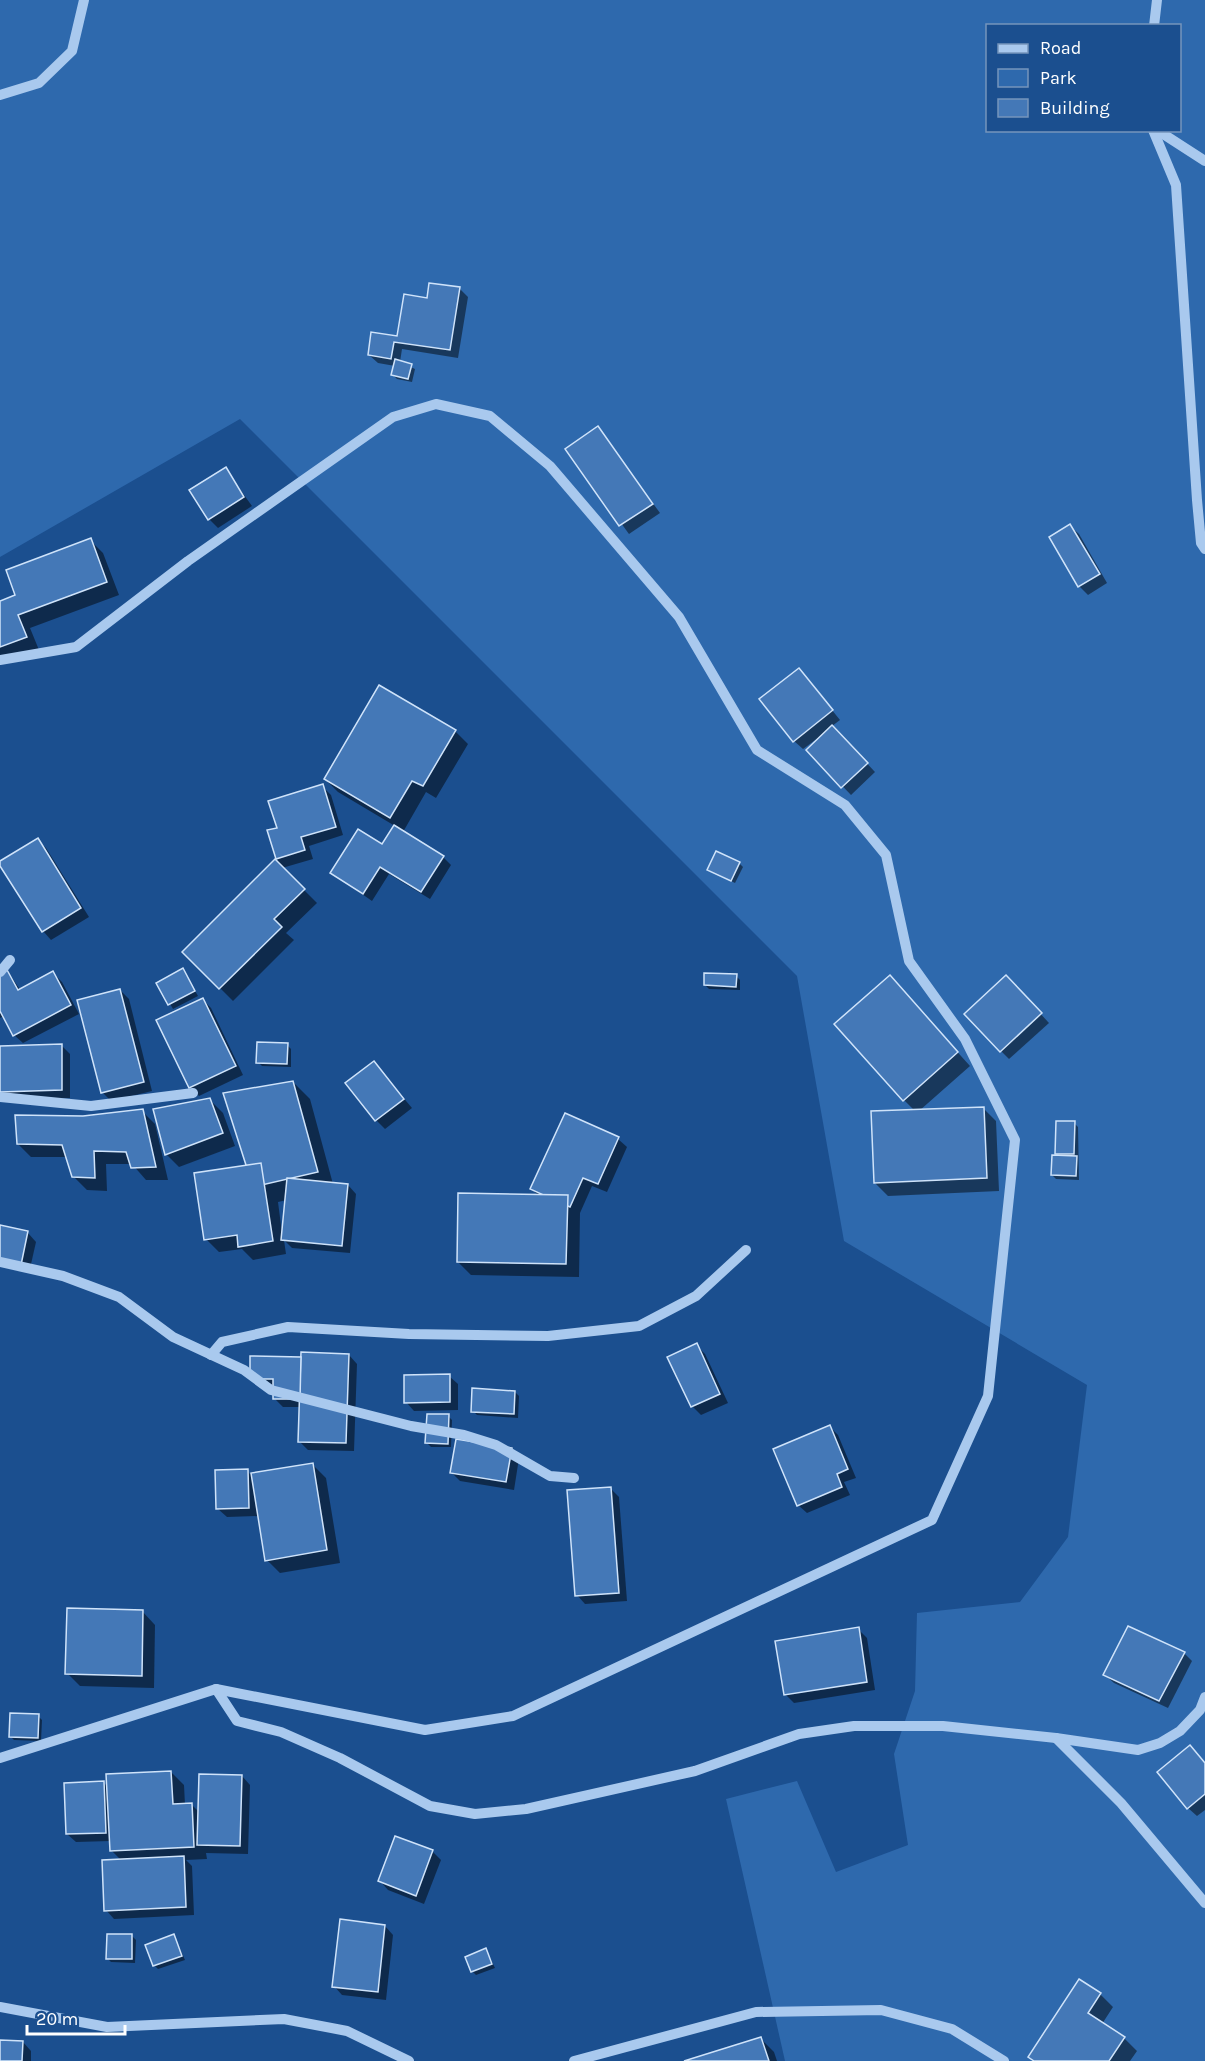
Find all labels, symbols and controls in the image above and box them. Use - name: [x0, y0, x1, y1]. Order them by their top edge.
- legend: [986, 24, 1181, 132]
- text: Road: [1040, 37, 1081, 59]
- text: Park: [1040, 67, 1077, 89]
- text: Building: [1040, 97, 1110, 119]
- scale bar: [27, 1998, 124, 2036]
- text: 20 m: [36, 2008, 78, 2030]

